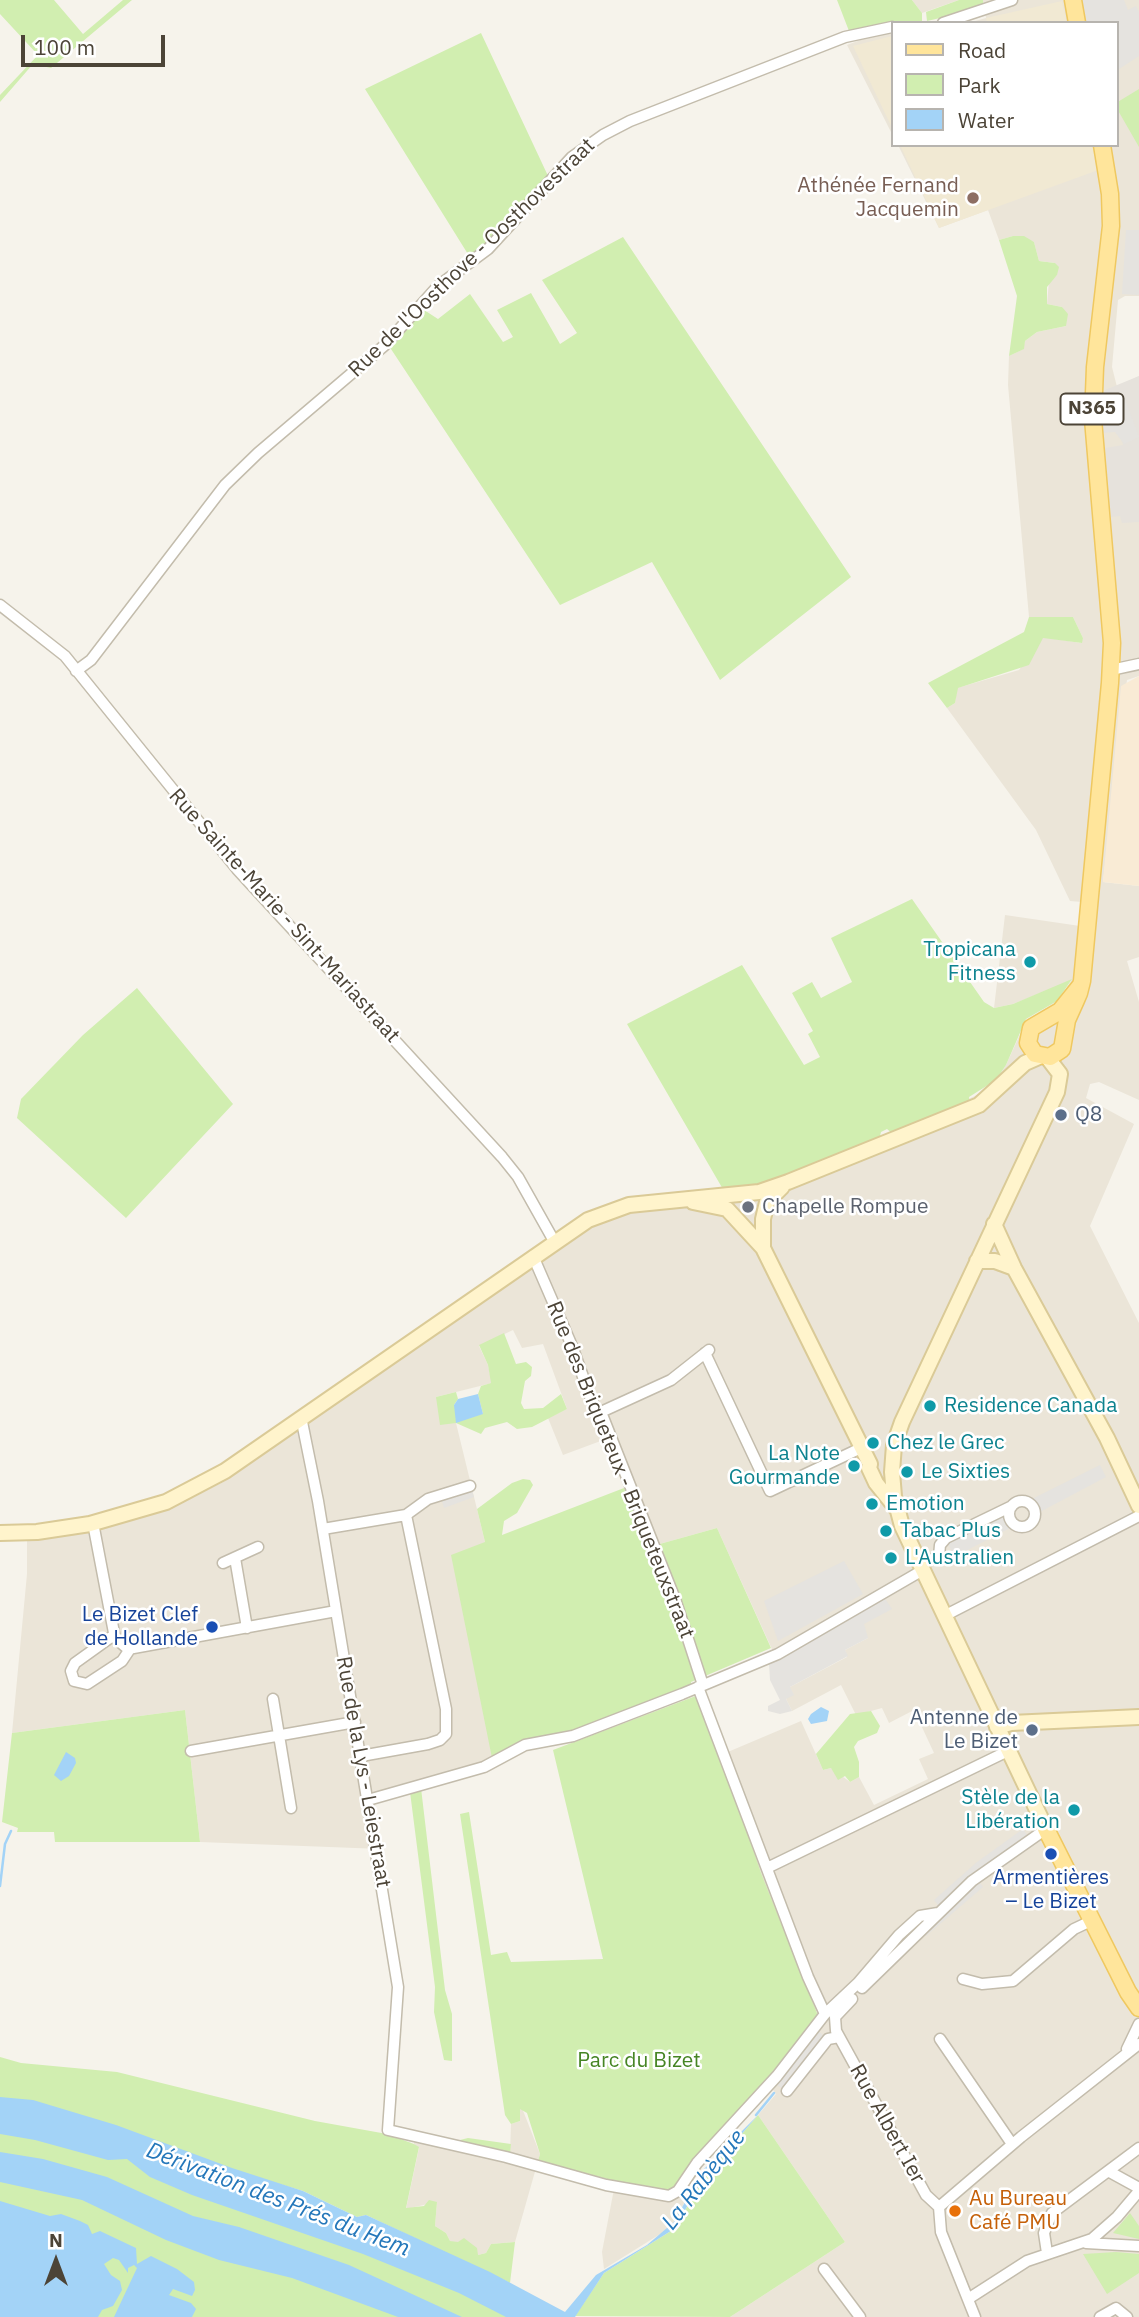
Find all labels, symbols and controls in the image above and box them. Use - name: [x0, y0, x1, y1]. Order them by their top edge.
- scale bar: [24, 21, 168, 65]
- legend: [890, 21, 1118, 147]
- text: 100 m: [34, 33, 95, 61]
- text: Road: [958, 36, 1006, 64]
- text: Park: [958, 71, 1001, 99]
- text: Water: [958, 106, 1014, 134]
- street label: Rue de l'Oosthove - Oosthovestraat: [344, 133, 600, 383]
- place label: Athénée Fernand Jacquemin: [797, 173, 959, 223]
- marker: Athénée Fernand Jacquemin: [965, 190, 981, 206]
- road number: N365: [1060, 394, 1124, 424]
- street label: Rue Sainte-Marie - Sint-Mariastraat: [163, 784, 405, 1048]
- place label: Tropicana Fitness: [923, 937, 1016, 987]
- marker: Tropicana Fitness: [1022, 954, 1038, 970]
- place label: Q8: [1075, 1102, 1102, 1128]
- marker: Q8: [1053, 1107, 1069, 1123]
- place label: Chapelle Rompue: [762, 1194, 929, 1220]
- marker: Chapelle Rompue: [740, 1199, 756, 1215]
- street label: Rue des Briqueteux - Briqueteuxstraat: [541, 1298, 699, 1642]
- place label: Residence Canada: [944, 1393, 1117, 1419]
- marker: Residence Canada: [922, 1398, 938, 1414]
- place label: Chez le Grec: [887, 1430, 1005, 1456]
- marker: Chez le Grec: [865, 1435, 881, 1451]
- place label: La Note Gourmande: [729, 1441, 840, 1491]
- marker: La Note Gourmande: [846, 1458, 862, 1474]
- place label: Le Sixties: [921, 1459, 1010, 1485]
- marker: Le Sixties: [899, 1464, 915, 1480]
- place label: Emotion: [886, 1491, 965, 1517]
- marker: Emotion: [864, 1496, 880, 1512]
- place label: Tabac Plus: [900, 1518, 1001, 1544]
- marker: Tabac Plus: [878, 1523, 894, 1539]
- place label: L'Australien: [905, 1545, 1014, 1571]
- marker: L'Australien: [883, 1550, 899, 1566]
- place label: Le Bizet Clef de Hollande: [82, 1602, 198, 1652]
- marker: Le Bizet Clef de Hollande: [204, 1619, 220, 1635]
- street label: Rue de la Lys - Leiestraat: [330, 1654, 396, 1890]
- place label: Antenne de Le Bizet: [910, 1705, 1018, 1755]
- marker: Antenne de Le Bizet: [1024, 1722, 1040, 1738]
- place label: Stèle de la Libération: [961, 1785, 1060, 1835]
- marker: Stèle de la Libération: [1066, 1802, 1082, 1818]
- marker: Armentières – Le Bizet: [1043, 1846, 1059, 1862]
- place label: Armentières – Le Bizet: [993, 1865, 1109, 1915]
- park label: Parc du Bizet: [577, 2048, 701, 2074]
- street label: Rue Albert Ier: [844, 2060, 930, 2188]
- water label: La Rabèque: [656, 2124, 752, 2236]
- water label: Dérivation des Prés du Hem: [142, 2137, 414, 2263]
- place label: Au Bureau Café PMU: [969, 2186, 1067, 2236]
- marker: Au Bureau Café PMU: [947, 2203, 963, 2219]
- north arrow: [21, 2226, 91, 2296]
- text: N: [49, 2228, 63, 2252]

